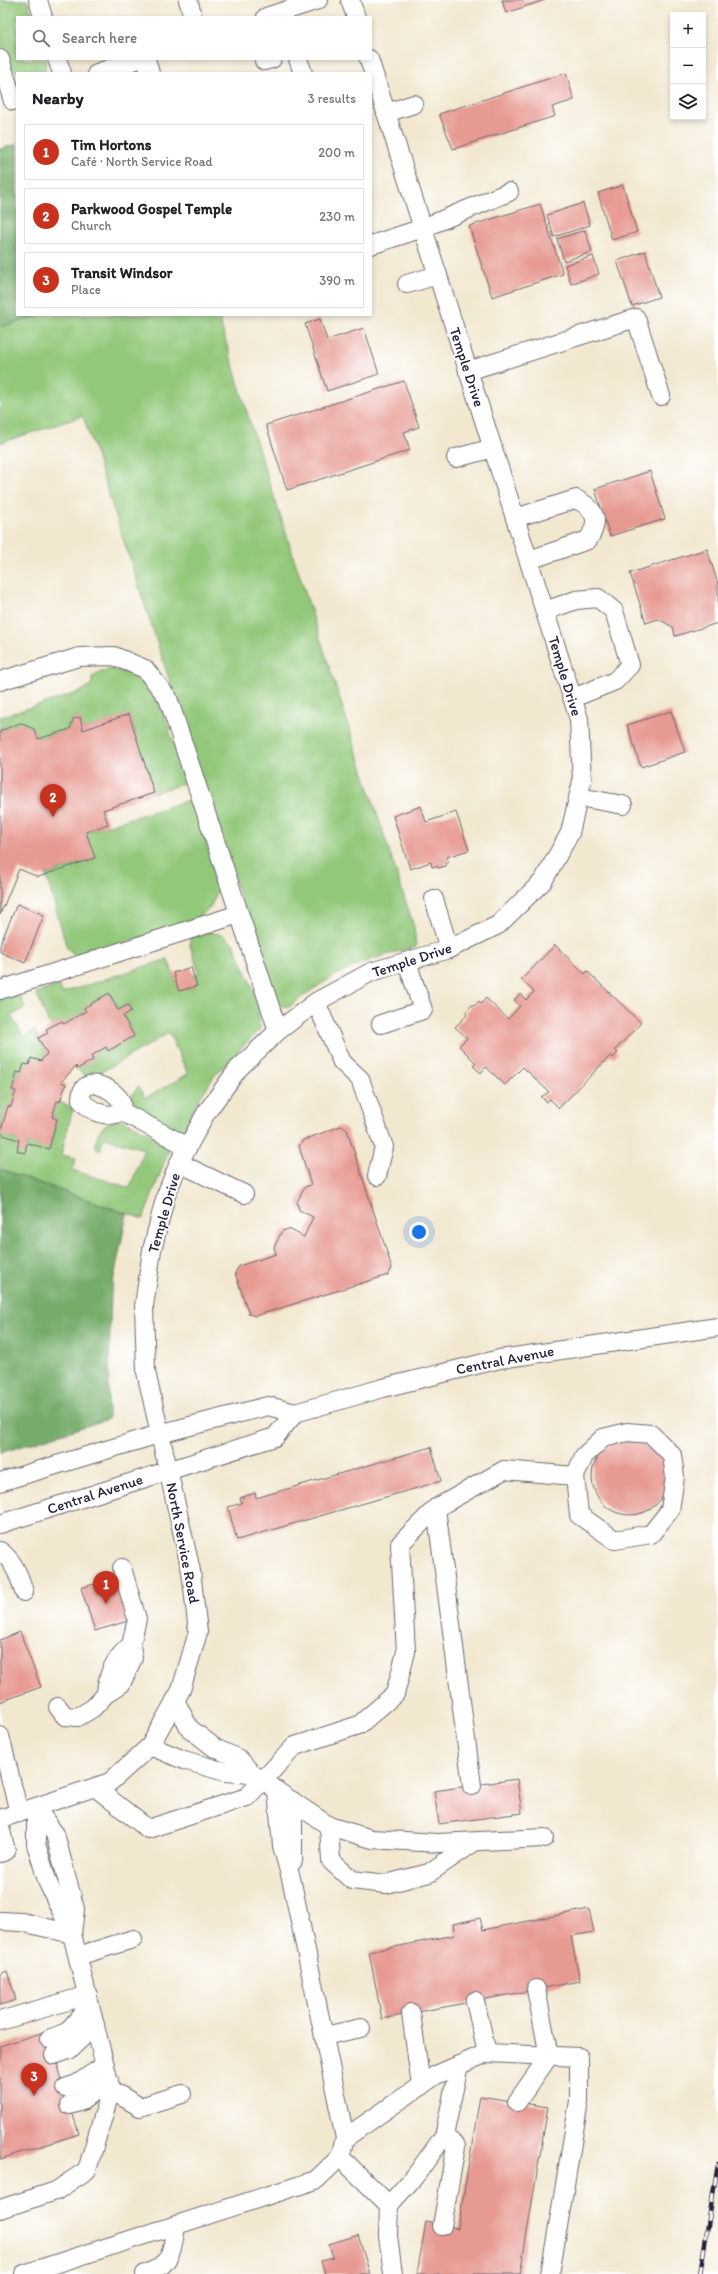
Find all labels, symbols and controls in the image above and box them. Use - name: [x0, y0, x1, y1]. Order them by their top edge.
- map controls: [670, 12, 706, 120]
- button: +: [670, 12, 706, 48]
- search box: [16, 16, 372, 60]
- icon: search: [30, 27, 52, 49]
- text: Search here: [62, 29, 137, 47]
- button: −: [670, 48, 706, 84]
- button: layers: [670, 84, 706, 120]
- text: Nearby: [32, 88, 84, 108]
- text: 3 results: [307, 91, 356, 106]
- text: Tim Hortons: [71, 136, 151, 154]
- text: 1: [43, 145, 49, 160]
- text: 200 m: [318, 145, 355, 160]
- text: Café · North Service Road: [71, 154, 213, 169]
- text: Parkwood Gospel Temple: [71, 200, 232, 218]
- text: 2: [43, 209, 49, 224]
- text: 230 m: [319, 209, 355, 224]
- text: Church: [71, 218, 112, 233]
- text: Transit Windsor: [71, 264, 173, 282]
- text: 3: [42, 273, 50, 288]
- text: 390 m: [319, 273, 355, 288]
- text: Place: [71, 282, 101, 297]
- street label: Temple Drive: [446, 325, 488, 409]
- street label: Temple Drive: [544, 634, 586, 718]
- pin: 2: [40, 784, 66, 817]
- street label: Temple Drive: [370, 939, 454, 981]
- street label: Temple Drive: [144, 1171, 184, 1255]
- your location: [409, 1222, 429, 1242]
- street label: Central Avenue: [454, 1342, 556, 1378]
- street label: Central Avenue: [45, 1470, 145, 1518]
- street label: North Service Road: [162, 1481, 204, 1606]
- pin: 1: [93, 1571, 119, 1604]
- pin: 3: [21, 2063, 47, 2096]

